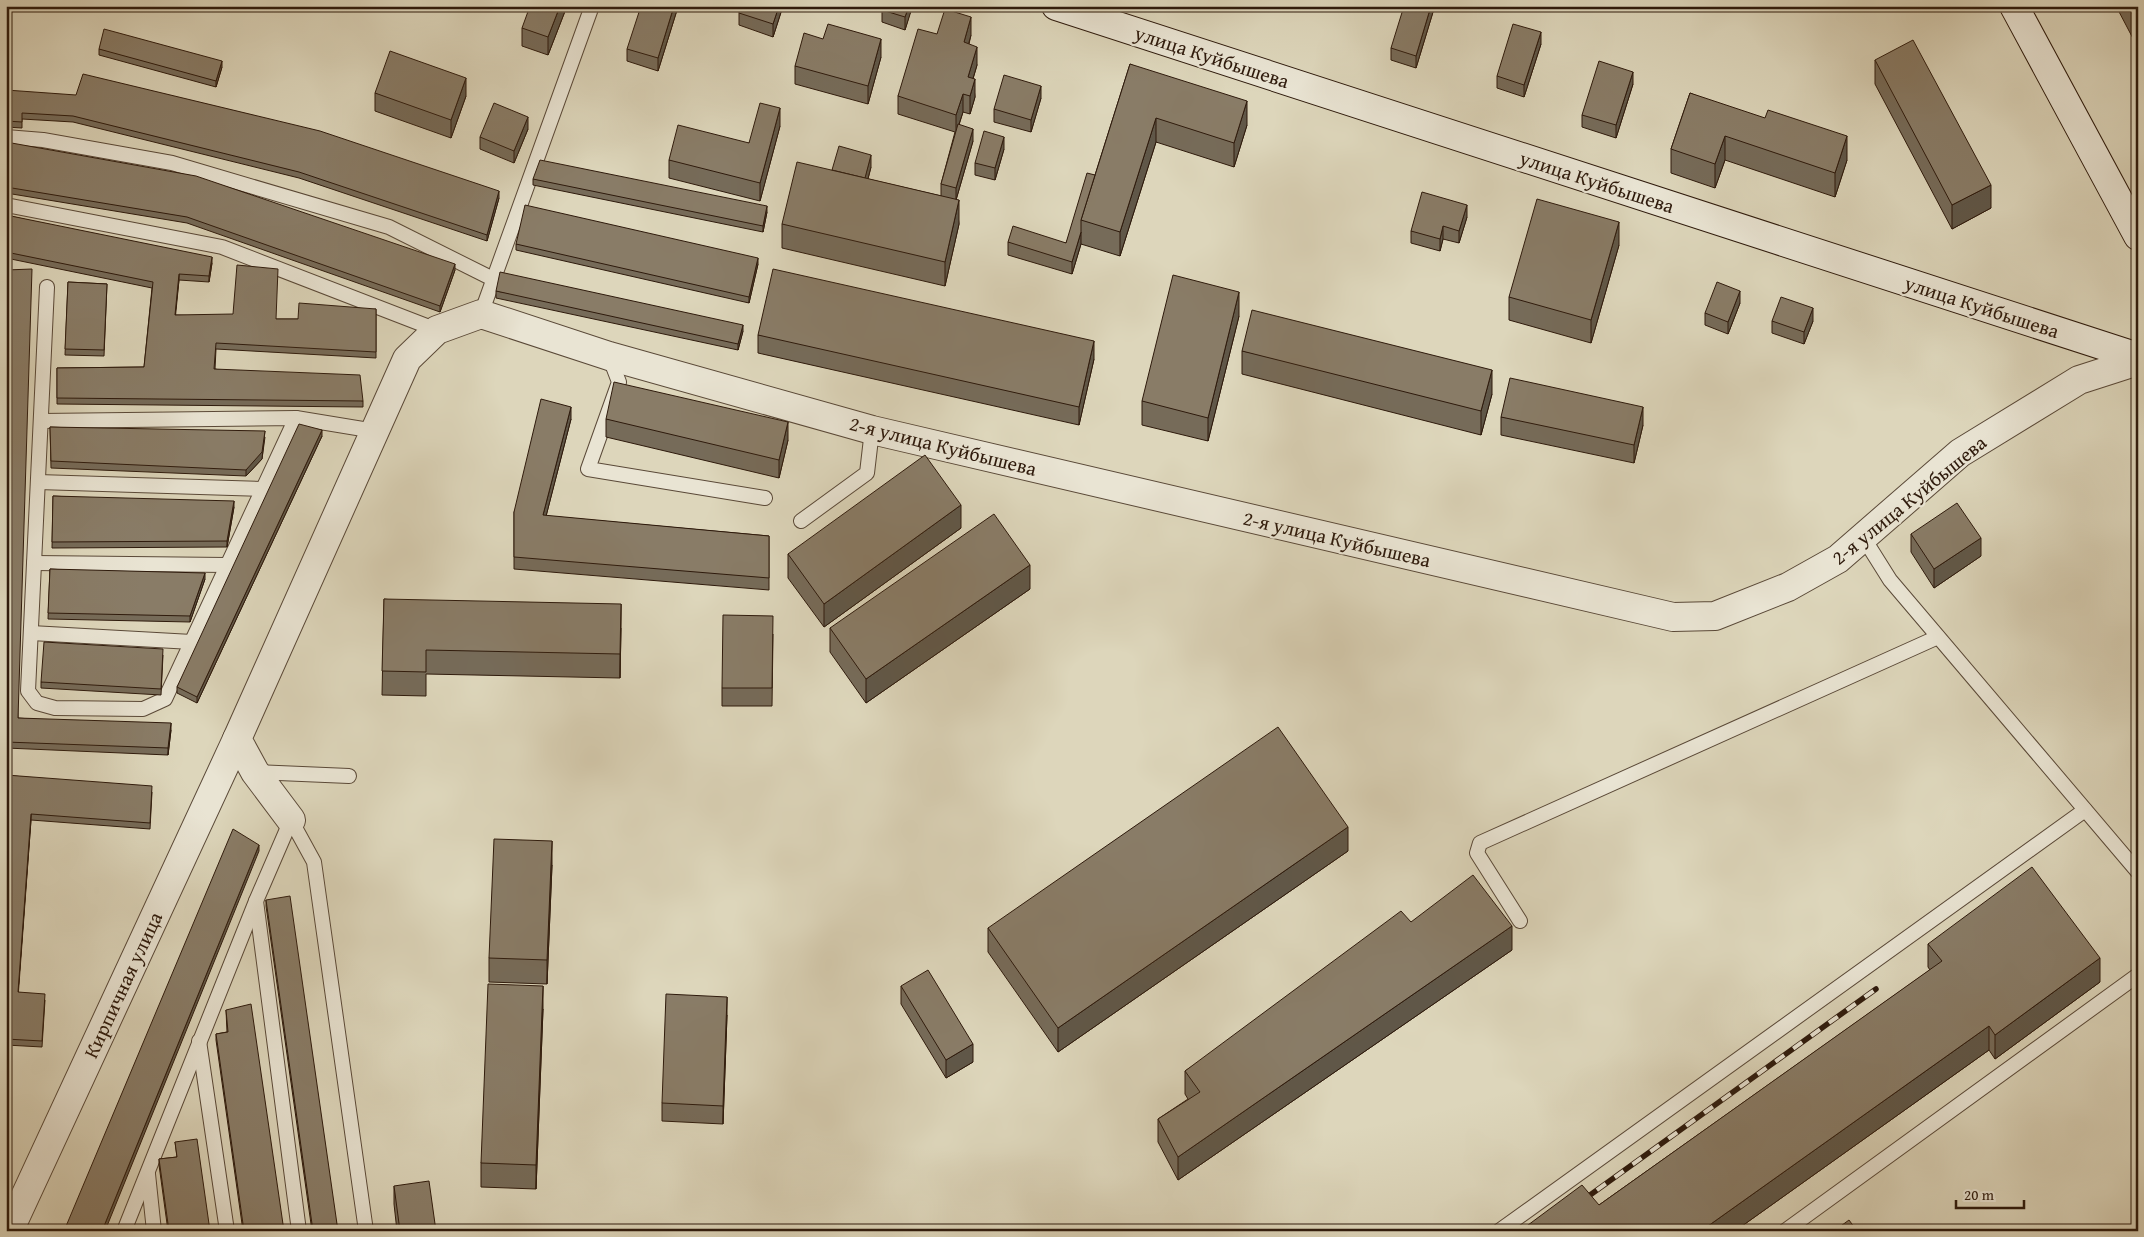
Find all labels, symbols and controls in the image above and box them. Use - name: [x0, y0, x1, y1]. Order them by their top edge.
- street label: улица Куйбышева: [1130, 18, 1294, 95]
- street label: улица Куйбышева: [1515, 143, 1679, 220]
- street label: улица Куйбышева: [1900, 268, 2064, 345]
- street label: 2-я улица Куйбышева: [847, 408, 1040, 483]
- street label: 2-я улица Куйбышева: [1825, 428, 1993, 571]
- street label: 2-я улица Куйбышева: [1240, 503, 1434, 574]
- street label: Кирпичная улица: [76, 906, 169, 1063]
- scale bar: [1956, 1177, 2024, 1209]
- text: 20 m: [1964, 1184, 1995, 1205]

